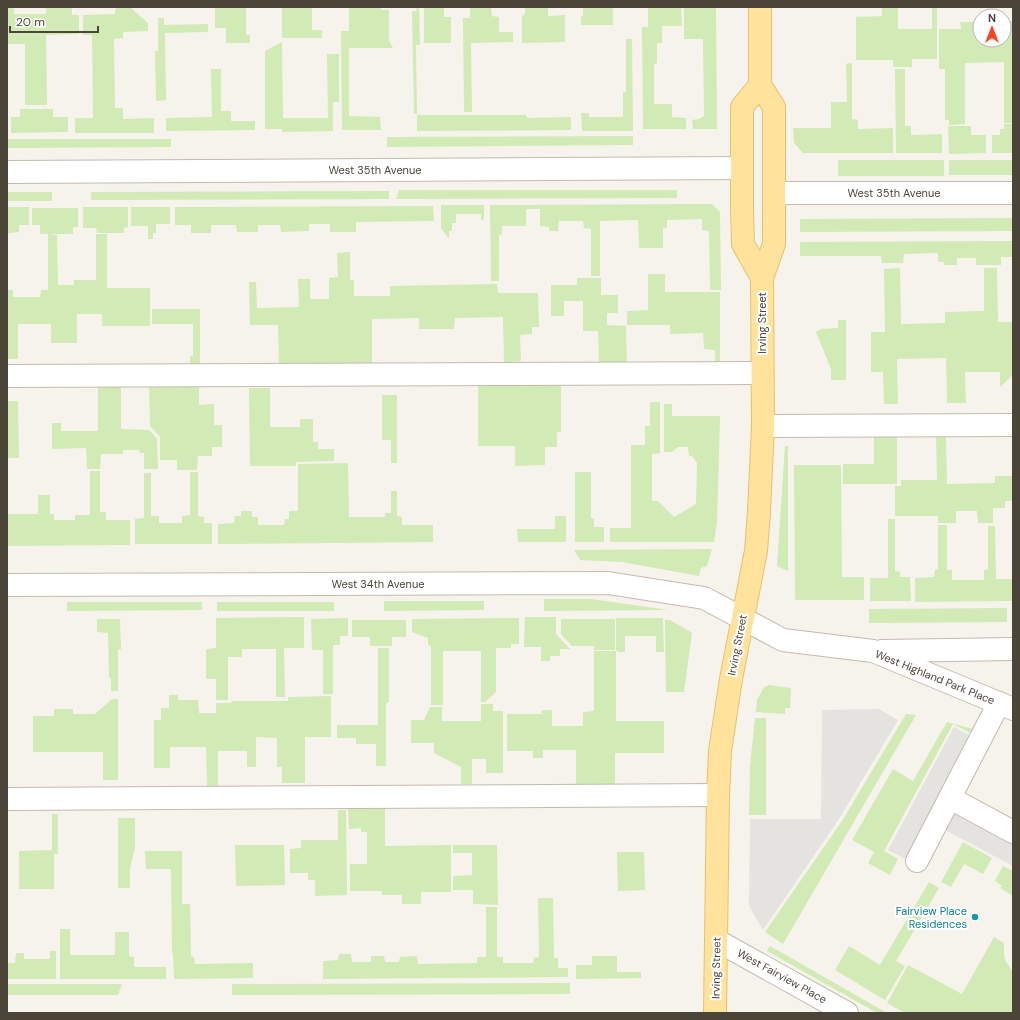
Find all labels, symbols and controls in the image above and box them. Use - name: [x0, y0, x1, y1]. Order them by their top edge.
- scale bar: [10, 8, 98, 34]
- north arrow: [972, 8, 1012, 48]
- text: N: [988, 11, 996, 25]
- text: 20 m: [16, 14, 45, 30]
- street label: West 35th Avenue: [328, 163, 422, 177]
- street label: West 35th Avenue: [847, 186, 941, 200]
- street label: Irving Street: [755, 292, 769, 354]
- street label: West 34th Avenue: [332, 577, 424, 591]
- street label: Irving Street: [724, 613, 750, 677]
- street label: West Highland Park Place: [873, 647, 997, 707]
- place label: Fairview Place Residences: [896, 904, 967, 931]
- marker: Fairview Place Residences: [970, 912, 980, 922]
- street label: Irving Street: [708, 937, 724, 999]
- street label: West Fairview Place: [735, 946, 829, 1006]

